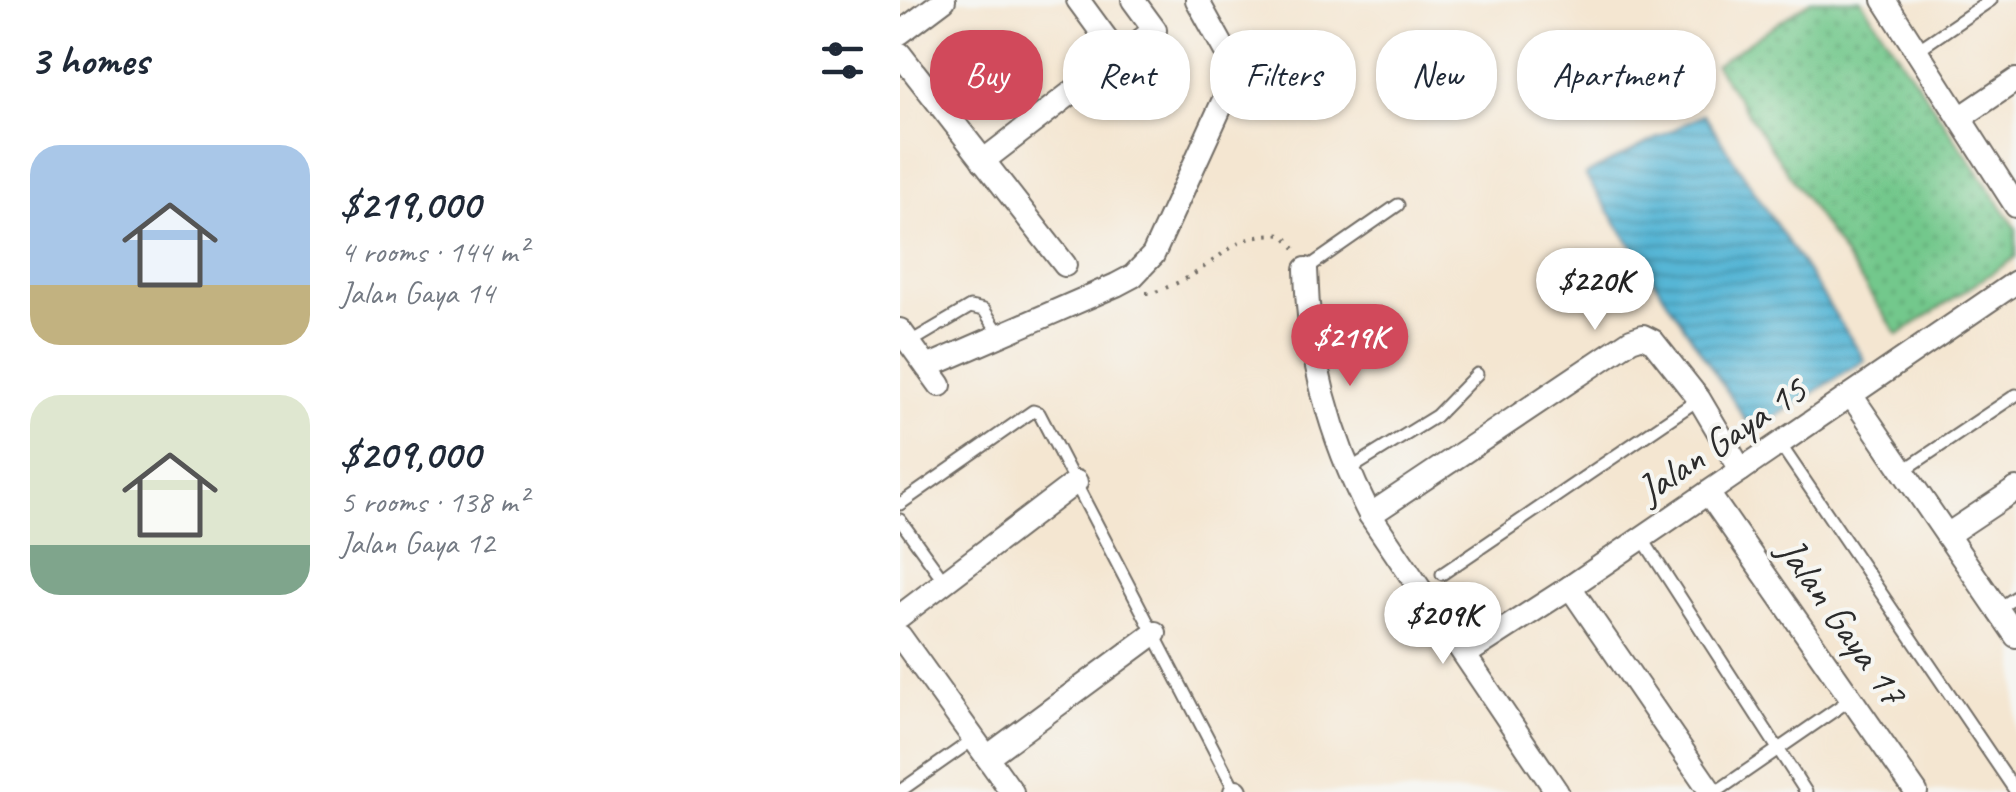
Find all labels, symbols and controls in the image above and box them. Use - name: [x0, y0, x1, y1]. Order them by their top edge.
- chip: Buy: [930, 30, 1043, 120]
- chip: Rent: [1063, 30, 1190, 120]
- chip: Filters: [1210, 30, 1356, 120]
- chip: New: [1376, 30, 1497, 120]
- chip: Apartment: [1517, 30, 1716, 120]
- icon: filters: [815, 33, 870, 88]
- text: 3 homes: [30, 34, 149, 87]
- text: $219,000: [340, 178, 480, 231]
- icon: home: [110, 185, 230, 305]
- text: 4 rooms · 144 m²: [340, 231, 527, 272]
- pin: $220K: [1525, 248, 1665, 333]
- text: $220K: [1558, 260, 1632, 301]
- text: Jalan Gaya 14: [340, 272, 494, 313]
- pin: $219K: [1280, 304, 1420, 389]
- text: $219K: [1313, 316, 1387, 357]
- street label: Jalan Gaya 15: [1626, 364, 1817, 516]
- text: $209,000: [340, 428, 480, 481]
- icon: home: [110, 435, 230, 555]
- text: 5 rooms · 138 m²: [340, 481, 527, 522]
- text: Jalan Gaya 12: [340, 522, 494, 563]
- street label: Jalan Gaya 17: [1765, 527, 1919, 717]
- pin: $209K: [1373, 582, 1513, 667]
- text: $209K: [1406, 594, 1480, 635]

